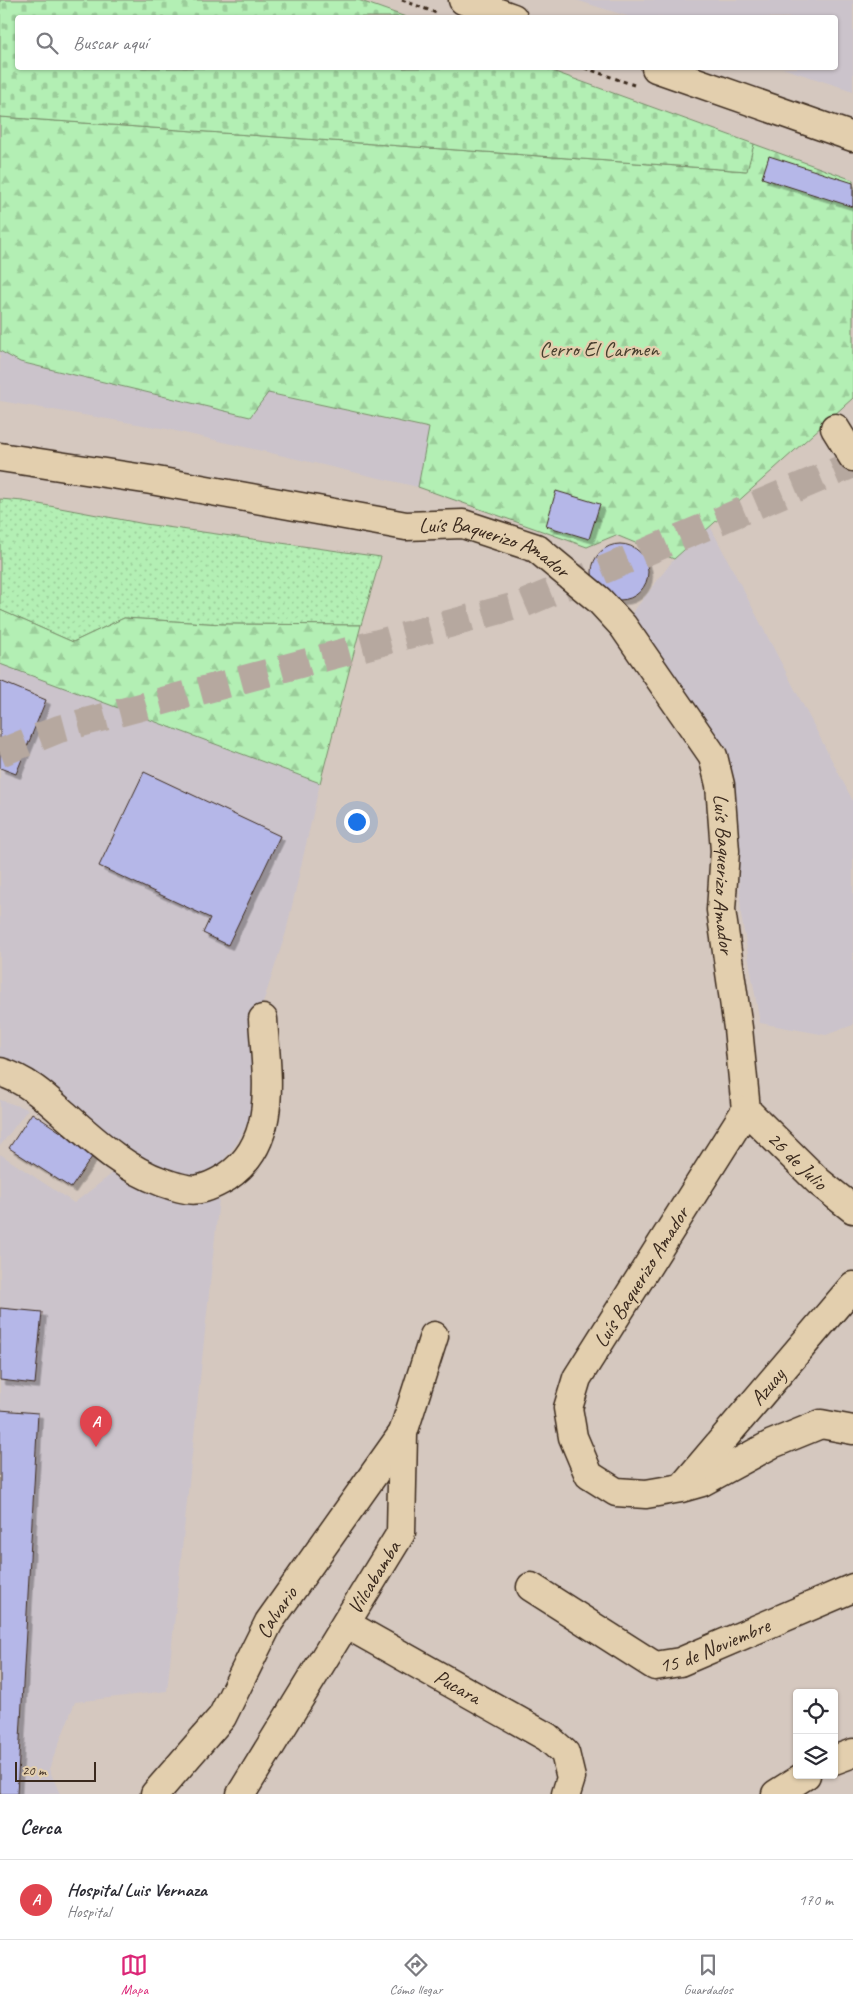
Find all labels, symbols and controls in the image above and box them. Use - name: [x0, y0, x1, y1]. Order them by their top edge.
- search box: [15, 15, 838, 70]
- icon: search: [33, 29, 61, 57]
- text: Buscar aquí: [73, 31, 147, 55]
- park label: Cerro El Carmen: [539, 336, 660, 362]
- street label: Luís Baquerizo Amador: [418, 511, 577, 585]
- street label: Luís Baquerizo Amador: [708, 793, 741, 958]
- your location: [344, 809, 370, 835]
- street label: 26 de Julio: [762, 1126, 833, 1197]
- street label: Luís Baquerizo Amador: [587, 1200, 696, 1352]
- street label: Azuay: [744, 1361, 792, 1411]
- pin: A: [80, 1406, 112, 1447]
- street label: Vilcabamba: [341, 1534, 407, 1619]
- street label: Calvario: [250, 1580, 304, 1643]
- street label: 15 de Noviembre: [657, 1612, 775, 1678]
- street label: Pucara: [430, 1663, 487, 1711]
- map controls: [793, 1689, 838, 1779]
- button: locate: [793, 1689, 838, 1734]
- button: layers: [793, 1734, 838, 1779]
- scale bar: [15, 1759, 96, 1782]
- text: 20 m: [22, 1762, 46, 1779]
- text: Cerca: [20, 1814, 61, 1840]
- text: Hospital Luis Vernaza: [67, 1878, 207, 1902]
- text: A: [32, 1890, 40, 1910]
- text: 170 m: [799, 1890, 833, 1910]
- text: Hospital: [67, 1902, 111, 1922]
- tab: Mapa: [120, 1951, 148, 1998]
- tab: Cómo llegar: [389, 1951, 442, 1998]
- tab: Guardados: [683, 1951, 733, 1998]

